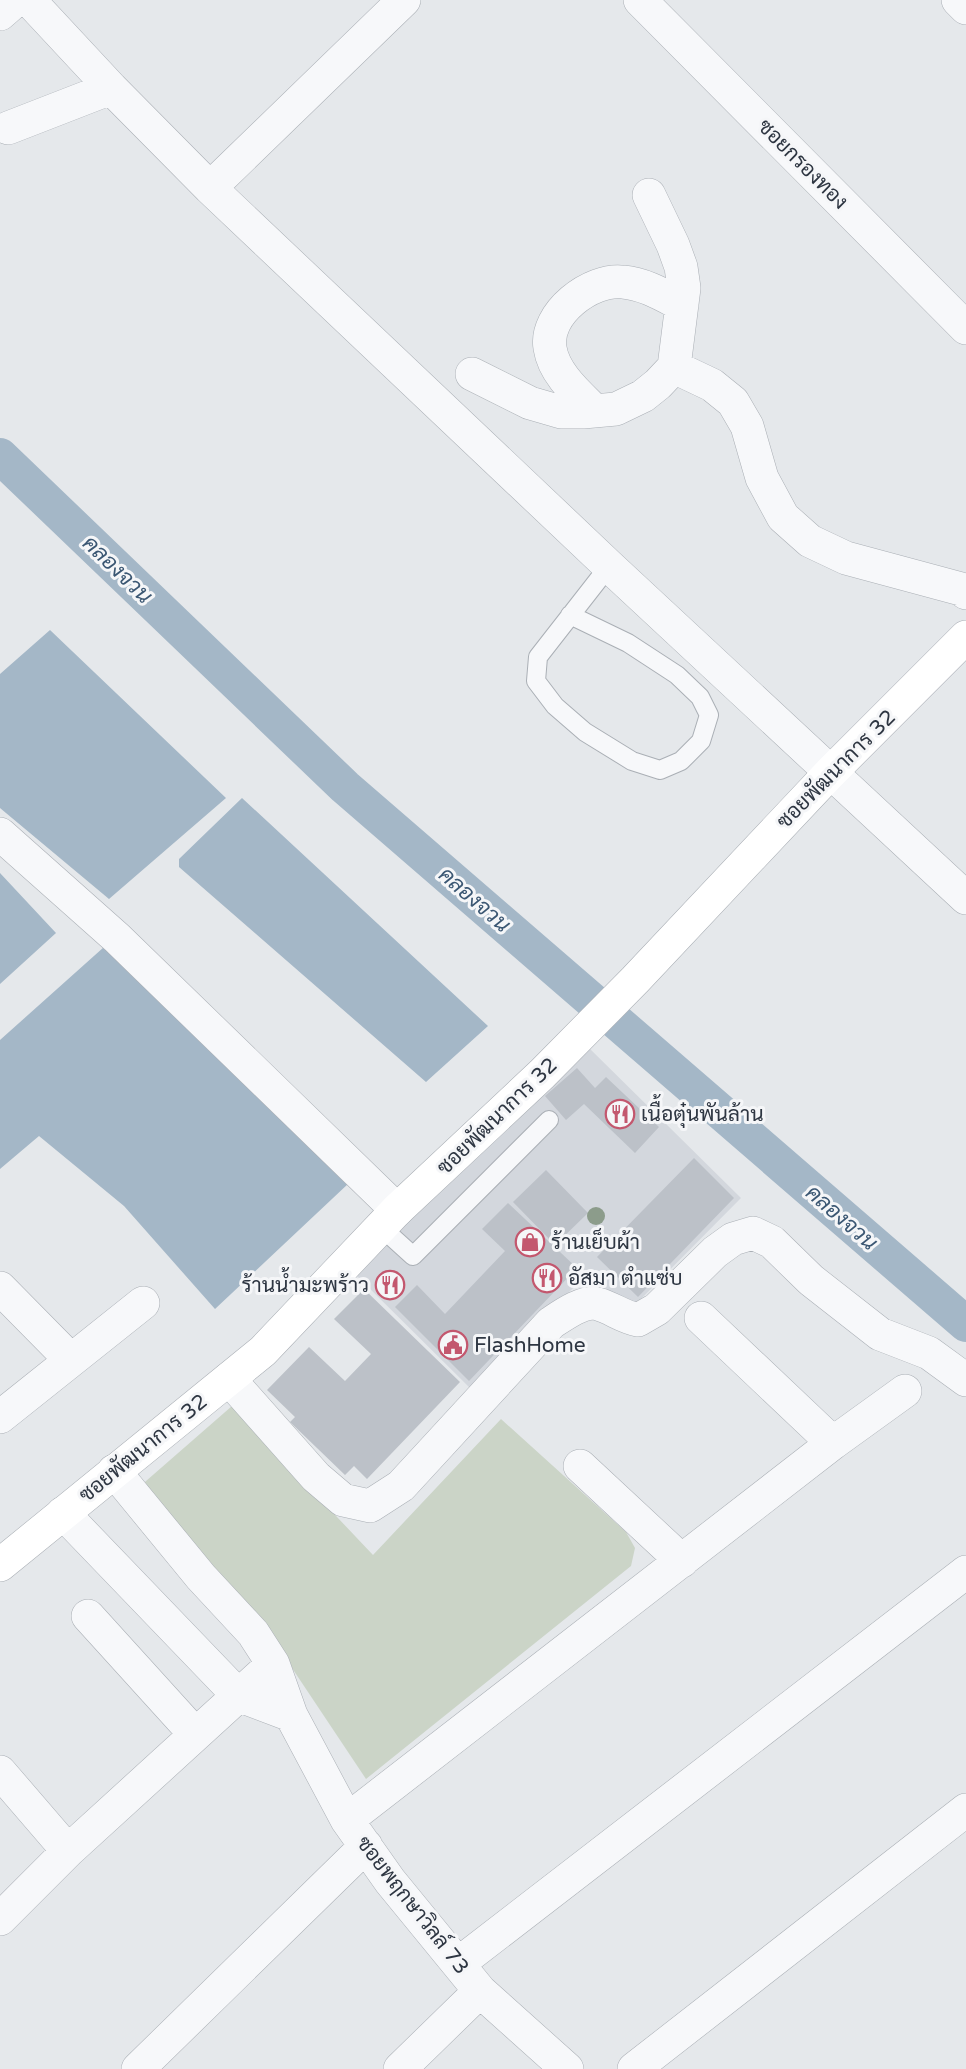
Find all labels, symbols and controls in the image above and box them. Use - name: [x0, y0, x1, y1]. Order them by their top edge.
- street label: ซอยกรองทอง: [752, 114, 853, 215]
- water label: คลองจวน: [77, 530, 157, 609]
- street label: ซอยพัฒนาการ 32: [772, 705, 901, 834]
- water label: คลองจวน: [433, 862, 515, 938]
- street label: ซอยพัฒนาการ 32: [432, 1053, 563, 1180]
- place label: เนื้อตุ๋นพันล้าน: [641, 1094, 764, 1128]
- restaurant icon: เนื้อตุ๋นพันล้าน: [604, 1098, 636, 1130]
- water label: คลองจวน: [800, 1180, 882, 1256]
- shop icon: ร้านเย็บผ้า: [514, 1226, 546, 1258]
- place label: ร้านเย็บผ้า: [551, 1227, 640, 1255]
- restaurant icon: อัสมา ตำแซ่บ: [531, 1262, 563, 1294]
- place label: อัสมา ตำแซ่บ: [568, 1266, 683, 1291]
- place label: ร้านน้ำมะพร้าว: [241, 1267, 369, 1298]
- restaurant icon: ร้านน้ำมะพร้าว: [374, 1269, 406, 1301]
- public building icon: FlashHome: [437, 1329, 469, 1361]
- place label: FlashHome: [474, 1333, 586, 1358]
- street label: ซอยพัฒนาการ 32: [74, 1389, 212, 1508]
- street label: ซอยพฤกษาวิลล์ 73: [351, 1830, 476, 1979]

